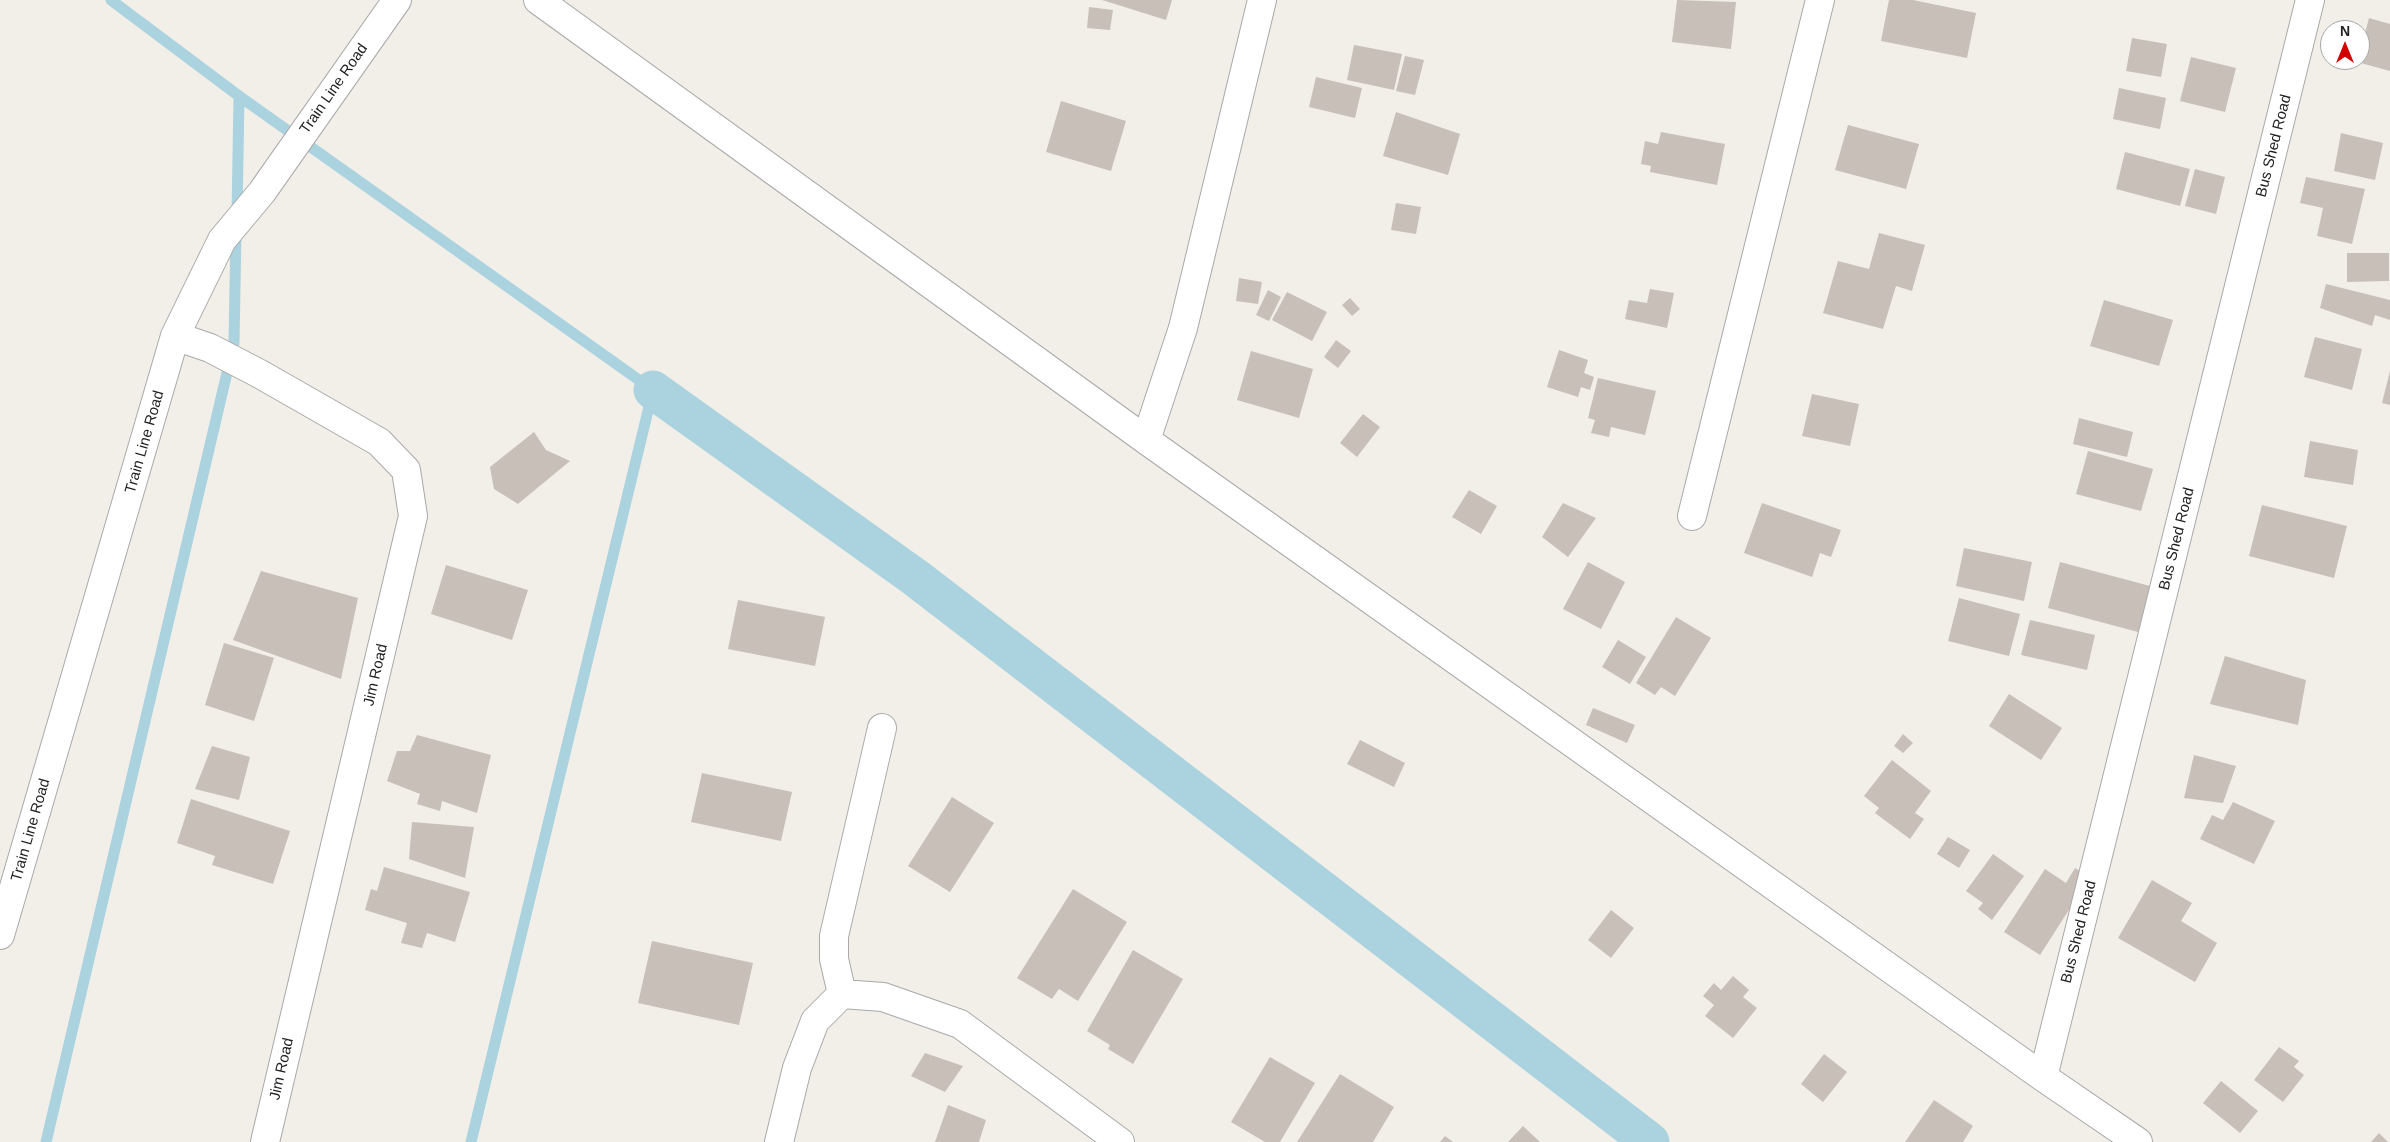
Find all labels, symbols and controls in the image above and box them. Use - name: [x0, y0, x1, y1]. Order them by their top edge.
- north arrow: [2320, 20, 2370, 70]
- text: N: [2340, 23, 2350, 39]
- street label: Train Line Road: [296, 40, 372, 138]
- street label: Bus Shed Road: [2253, 93, 2295, 199]
- street label: Train Line Road: [122, 388, 168, 496]
- street label: Bus Shed Road: [2156, 486, 2198, 592]
- street label: Jim Road: [360, 642, 392, 708]
- street label: Train Line Road: [8, 776, 54, 884]
- street label: Bus Shed Road: [2058, 879, 2100, 985]
- street label: Jim Road: [266, 1036, 298, 1102]

